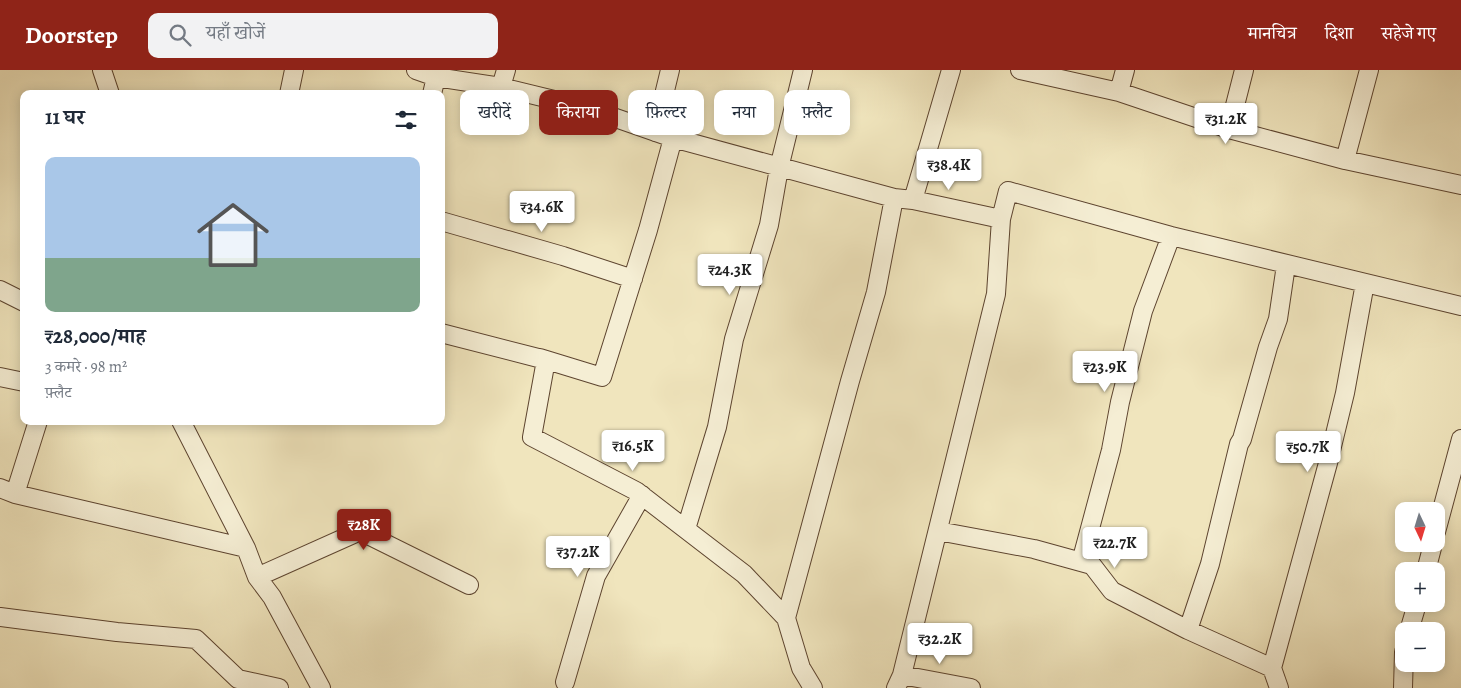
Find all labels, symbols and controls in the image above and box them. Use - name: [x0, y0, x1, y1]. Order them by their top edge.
- search box: [148, 13, 498, 58]
- text: Doorstep: [25, 19, 118, 51]
- text: यहाँ खोजें: [206, 20, 265, 46]
- icon: search: [166, 21, 194, 49]
- text: मानचित्र: [1248, 21, 1297, 45]
- text: दिशा: [1325, 21, 1353, 45]
- text: सहेजे गए: [1381, 21, 1436, 45]
- chip: खरीदें: [460, 90, 529, 135]
- chip: किराया: [539, 90, 618, 135]
- chip: फ़िल्टर: [628, 90, 704, 135]
- chip: नया: [714, 90, 774, 135]
- chip: फ़्लैट: [784, 90, 850, 135]
- pin: ₹31.2K: [1185, 102, 1267, 145]
- text: 11 घर: [45, 103, 85, 131]
- icon: filters: [392, 106, 420, 134]
- text: ₹31.2K: [1205, 108, 1247, 130]
- pin: ₹38.4K: [908, 148, 990, 191]
- text: ₹38.4K: [928, 154, 970, 176]
- icon: home: [188, 190, 278, 280]
- pin: ₹34.6K: [501, 190, 583, 233]
- text: ₹34.6K: [521, 196, 563, 218]
- pin: ₹24.3K: [689, 254, 771, 296]
- text: ₹24.3K: [708, 259, 752, 281]
- text: ₹28,000/माह: [45, 322, 146, 350]
- pin: ₹23.9K: [1064, 350, 1146, 393]
- text: 3 कमरे · 98 m²: [45, 356, 127, 378]
- text: ₹23.9K: [1084, 356, 1126, 378]
- text: फ़्लैट: [45, 382, 72, 404]
- pin: ₹16.5K: [592, 430, 674, 472]
- pin: ₹50.7K: [1267, 430, 1349, 473]
- text: ₹16.5K: [613, 435, 653, 457]
- text: ₹50.7K: [1287, 436, 1329, 458]
- north arrow: [1395, 502, 1445, 552]
- map controls: [1395, 502, 1445, 672]
- pin: ₹28K: [334, 508, 394, 551]
- text: ₹28K: [348, 514, 380, 536]
- pin: ₹22.7K: [1074, 526, 1156, 569]
- text: ₹22.7K: [1093, 532, 1137, 554]
- pin: ₹37.2K: [537, 536, 619, 578]
- text: ₹37.2K: [557, 541, 599, 563]
- button: +: [1395, 562, 1445, 612]
- pin: ₹32.2K: [899, 622, 981, 665]
- button: −: [1395, 622, 1445, 672]
- text: ₹32.2K: [918, 628, 962, 650]

